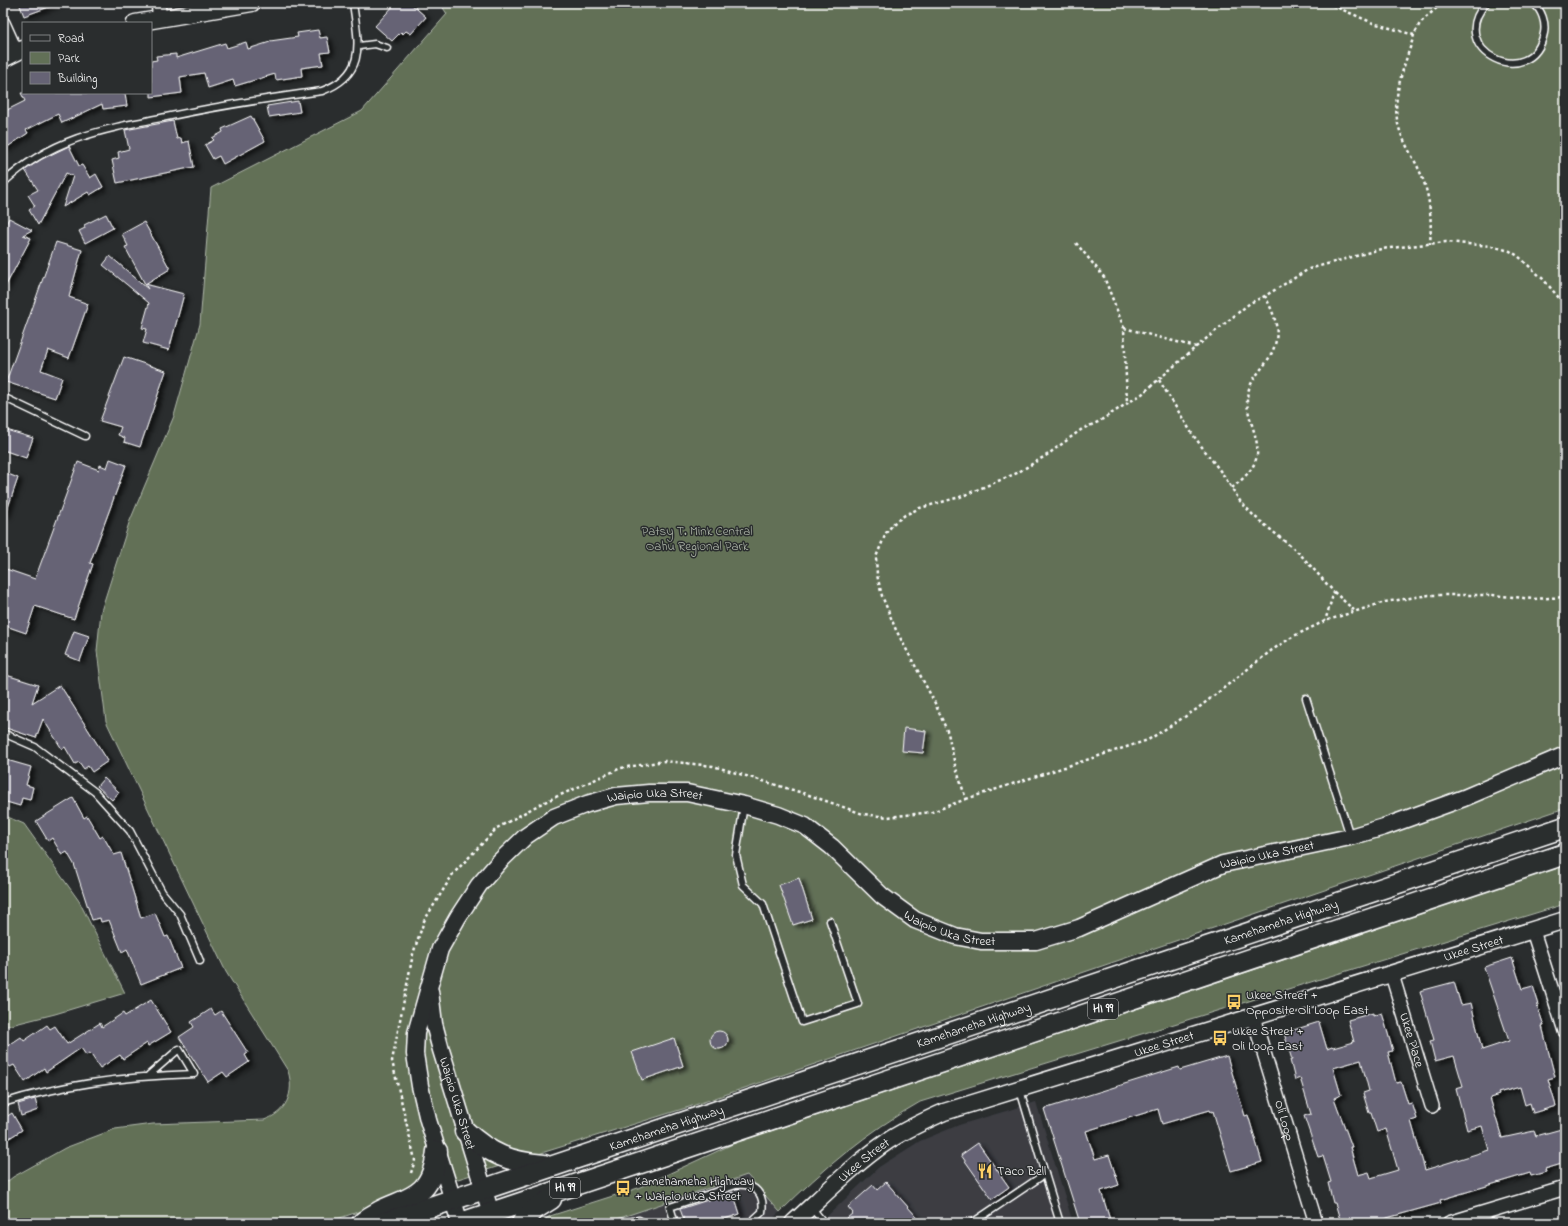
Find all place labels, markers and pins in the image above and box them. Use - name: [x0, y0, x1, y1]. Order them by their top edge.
- place label: Ukee Street + Opposite Oli Loop East: [1246, 986, 1369, 1020]
- bus stop icon: Ukee Street + Opposite Oli Loop East: [1225, 993, 1243, 1011]
- place label: Ukee Street + Oli Loop East: [1232, 1022, 1304, 1056]
- bus stop icon: Ukee Street + Oli Loop East: [1211, 1029, 1229, 1047]
- restaurant icon: Taco Bell: [976, 1162, 994, 1180]
- place label: Taco Bell: [997, 1162, 1046, 1181]
- place label: Kamehameha Highway + Waipio Uka Street: [635, 1172, 754, 1206]
- bus stop icon: Kamehameha Highway + Waipio Uka Street: [614, 1179, 632, 1197]

